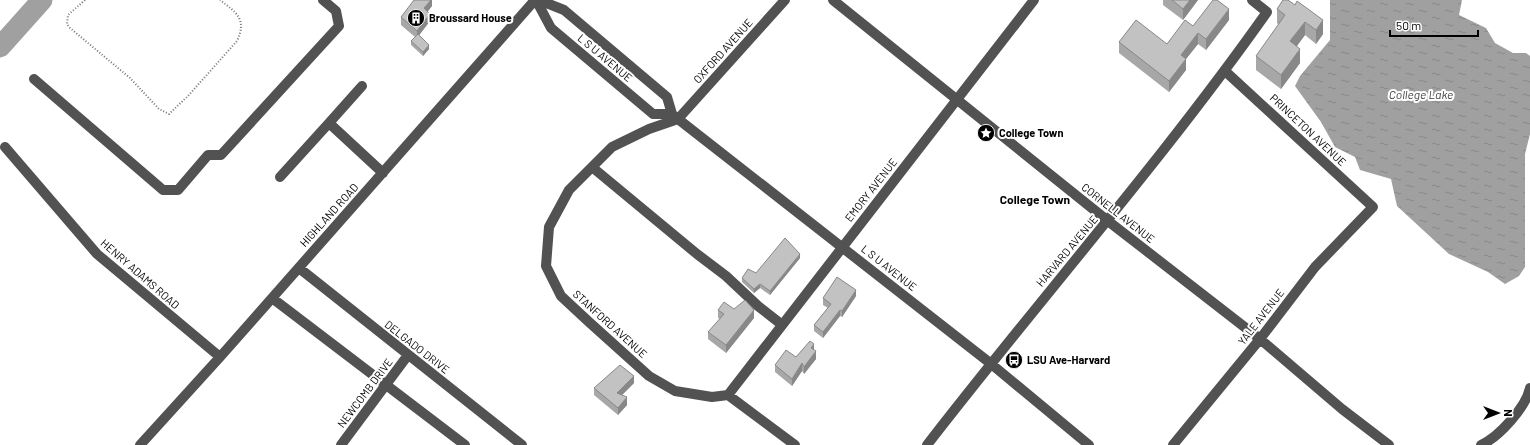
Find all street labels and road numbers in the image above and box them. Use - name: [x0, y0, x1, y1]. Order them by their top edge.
- street label: OXFORD AVENUE: [690, 15, 755, 86]
- street label: L S U AVENUE: [576, 31, 635, 84]
- street label: PRINCETON AVENUE: [1268, 91, 1349, 169]
- street label: EMORY AVENUE: [842, 155, 900, 224]
- street label: HIGHLAND ROAD: [297, 180, 361, 249]
- street label: CORNELL AVENUE: [1079, 180, 1158, 245]
- street label: HARVARD AVENUE: [1033, 212, 1100, 289]
- street label: HENRY ADAMS ROAD: [98, 236, 182, 311]
- street label: L S U AVENUE: [859, 242, 920, 293]
- street label: YALE AVENUE: [1235, 286, 1287, 347]
- street label: STANFORD AVENUE: [571, 287, 650, 360]
- street label: DELGADO DRIVE: [382, 317, 452, 376]
- street label: NEWCOMB DRIVE: [334, 355, 395, 430]

